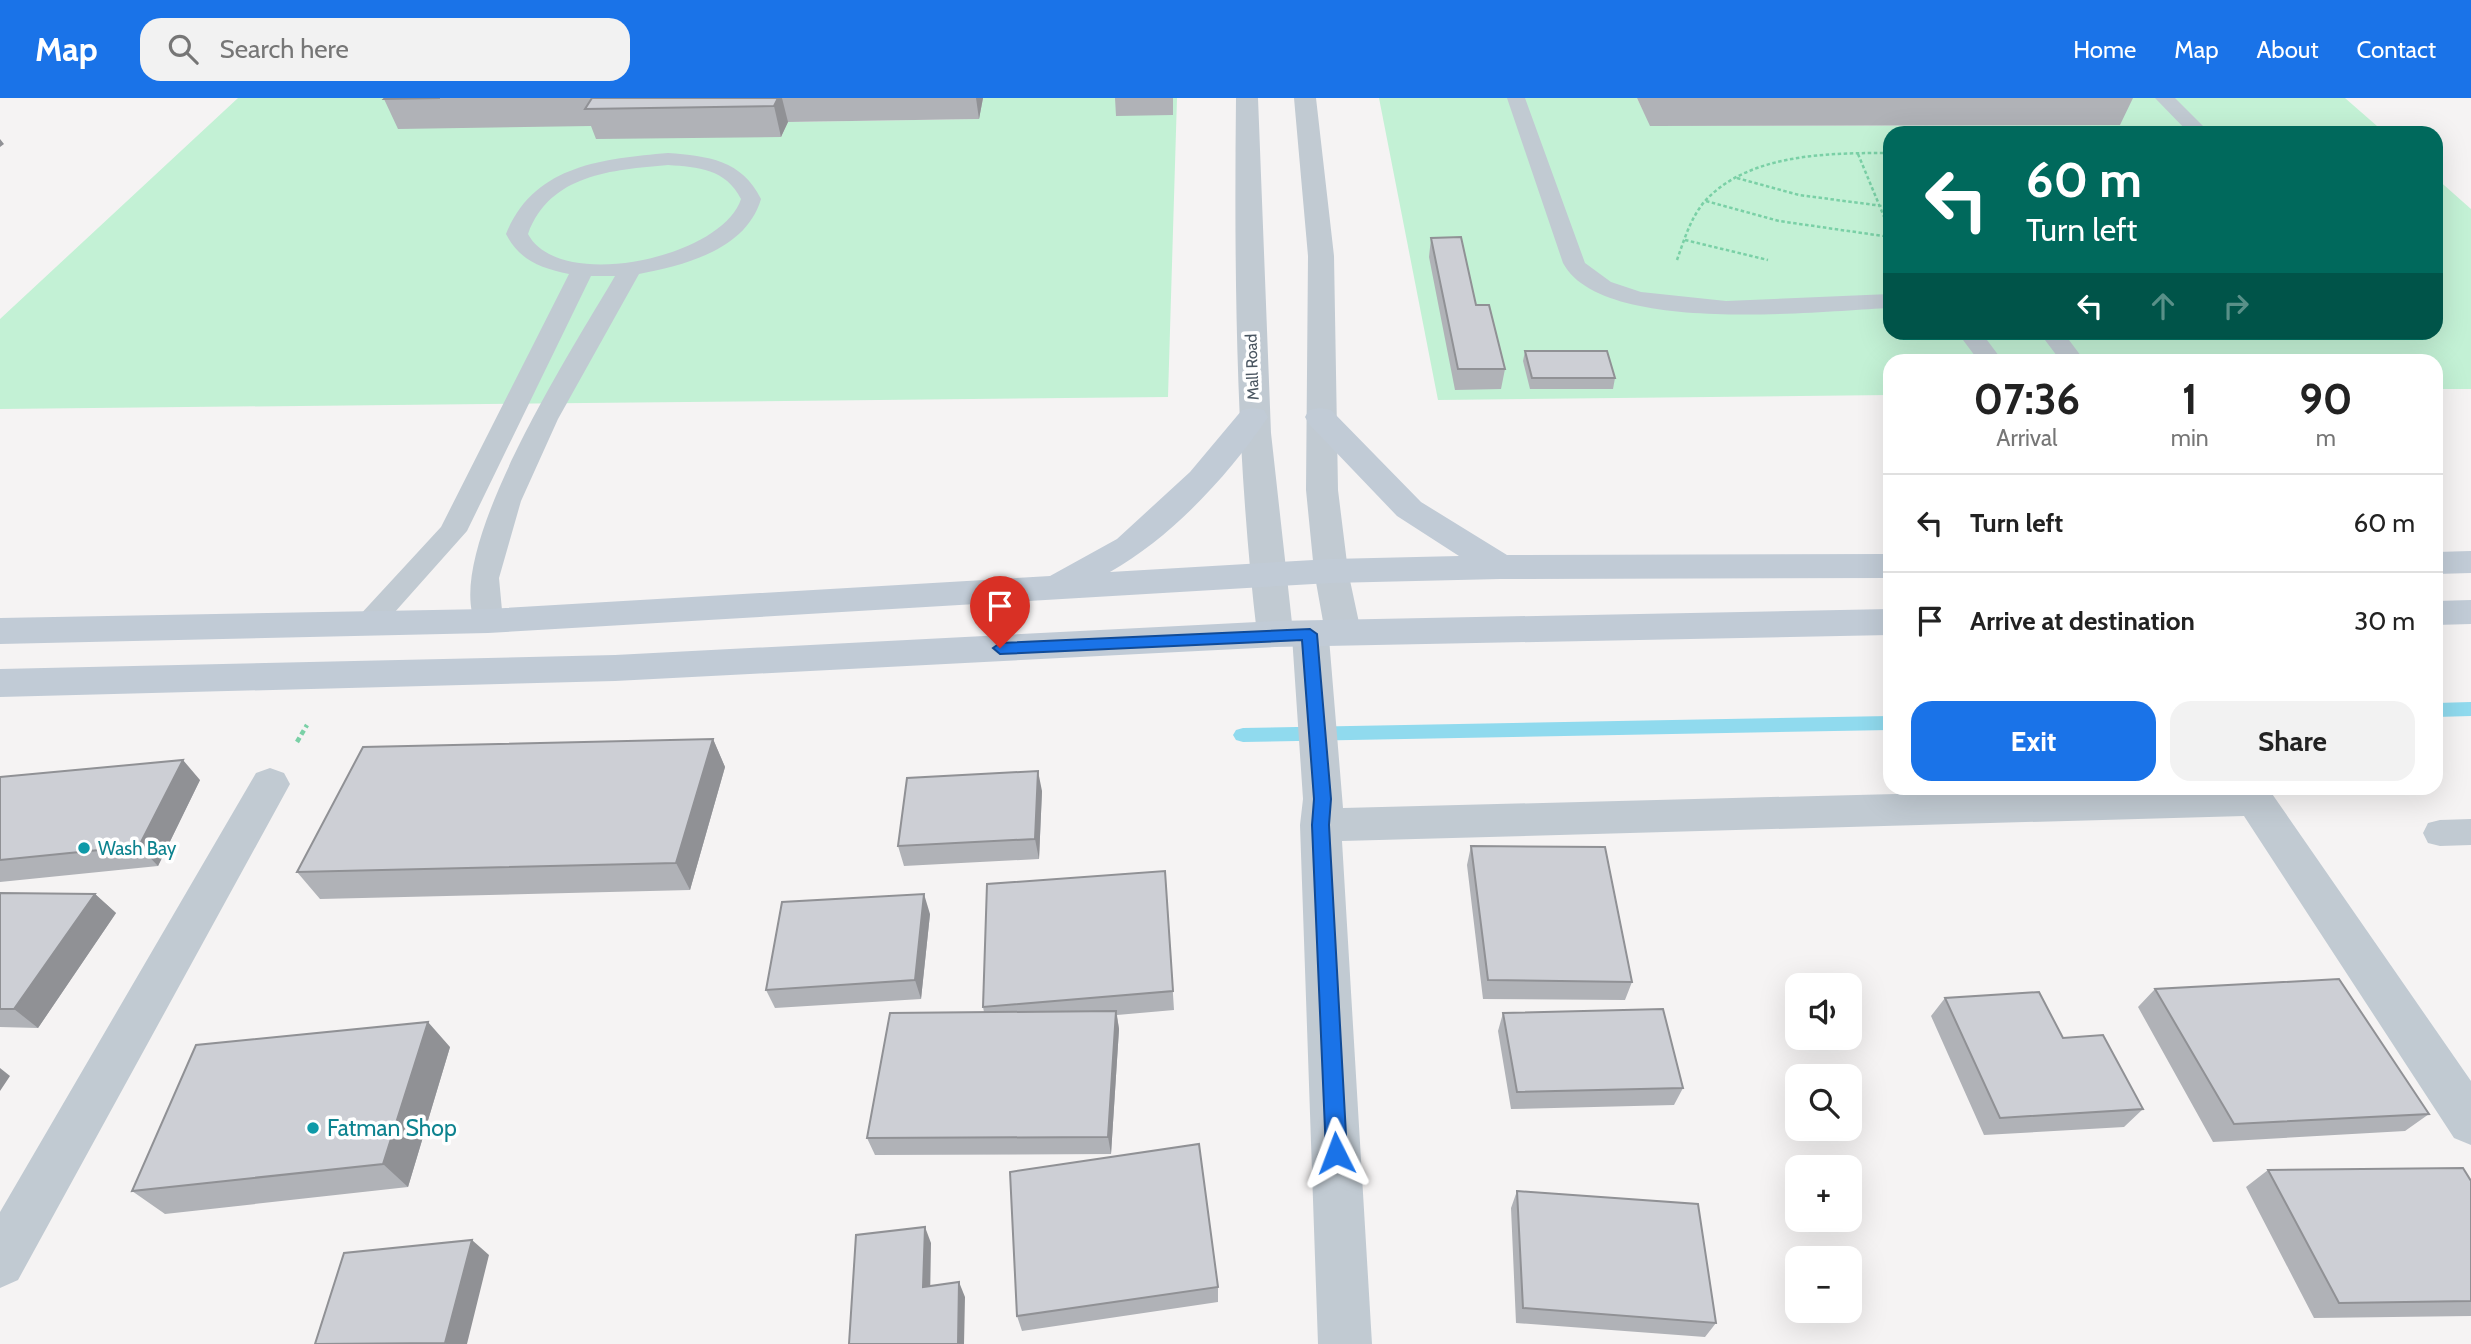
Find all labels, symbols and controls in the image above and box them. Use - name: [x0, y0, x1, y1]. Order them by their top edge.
- search box: [140, 18, 630, 81]
- text: Map: [35, 29, 98, 69]
- icon: search: [164, 30, 202, 68]
- text: Search here: [220, 33, 349, 65]
- text: Home: [2073, 35, 2136, 64]
- text: Map: [2174, 35, 2219, 64]
- text: About: [2257, 35, 2319, 64]
- text: Contact: [2357, 35, 2436, 64]
- text: 60 m: [2026, 150, 2142, 209]
- icon: left: [1911, 154, 2002, 245]
- text: Turn left: [2026, 210, 2137, 249]
- icon: left: [2071, 287, 2109, 325]
- icon: ahead: [2144, 287, 2182, 325]
- icon: right: [2217, 287, 2255, 325]
- street label: Mall Road: [1241, 333, 1263, 401]
- text: 07:36: [1974, 373, 2080, 425]
- text: 1: [2182, 373, 2197, 425]
- text: 90: [2299, 373, 2352, 425]
- text: Arrival: [1996, 424, 2057, 452]
- text: min: [2171, 424, 2209, 452]
- text: m: [2316, 424, 2336, 452]
- icon: left: [1911, 504, 1949, 542]
- text: Turn left: [1970, 507, 2063, 539]
- text: 60 m: [2353, 507, 2415, 539]
- pin: [970, 576, 1030, 648]
- icon: arrive: [981, 587, 1019, 625]
- icon: arrive: [1911, 602, 1949, 640]
- text: Arrive at destination: [1970, 605, 2195, 637]
- text: 30 m: [2354, 605, 2415, 637]
- button: Exit: [1911, 701, 2156, 781]
- button: Share: [2170, 701, 2415, 781]
- place label: Wash Bay: [98, 837, 177, 860]
- marker: Wash Bay: [76, 840, 92, 856]
- map controls: [1785, 973, 1862, 1323]
- button: sound: [1785, 973, 1862, 1050]
- button: search: [1785, 1064, 1862, 1141]
- place label: Fatman Shop: [327, 1114, 457, 1142]
- position arrow: [1299, 1116, 1373, 1190]
- marker: Fatman Shop: [305, 1120, 321, 1136]
- button: +: [1785, 1155, 1862, 1232]
- button: −: [1785, 1246, 1862, 1323]

